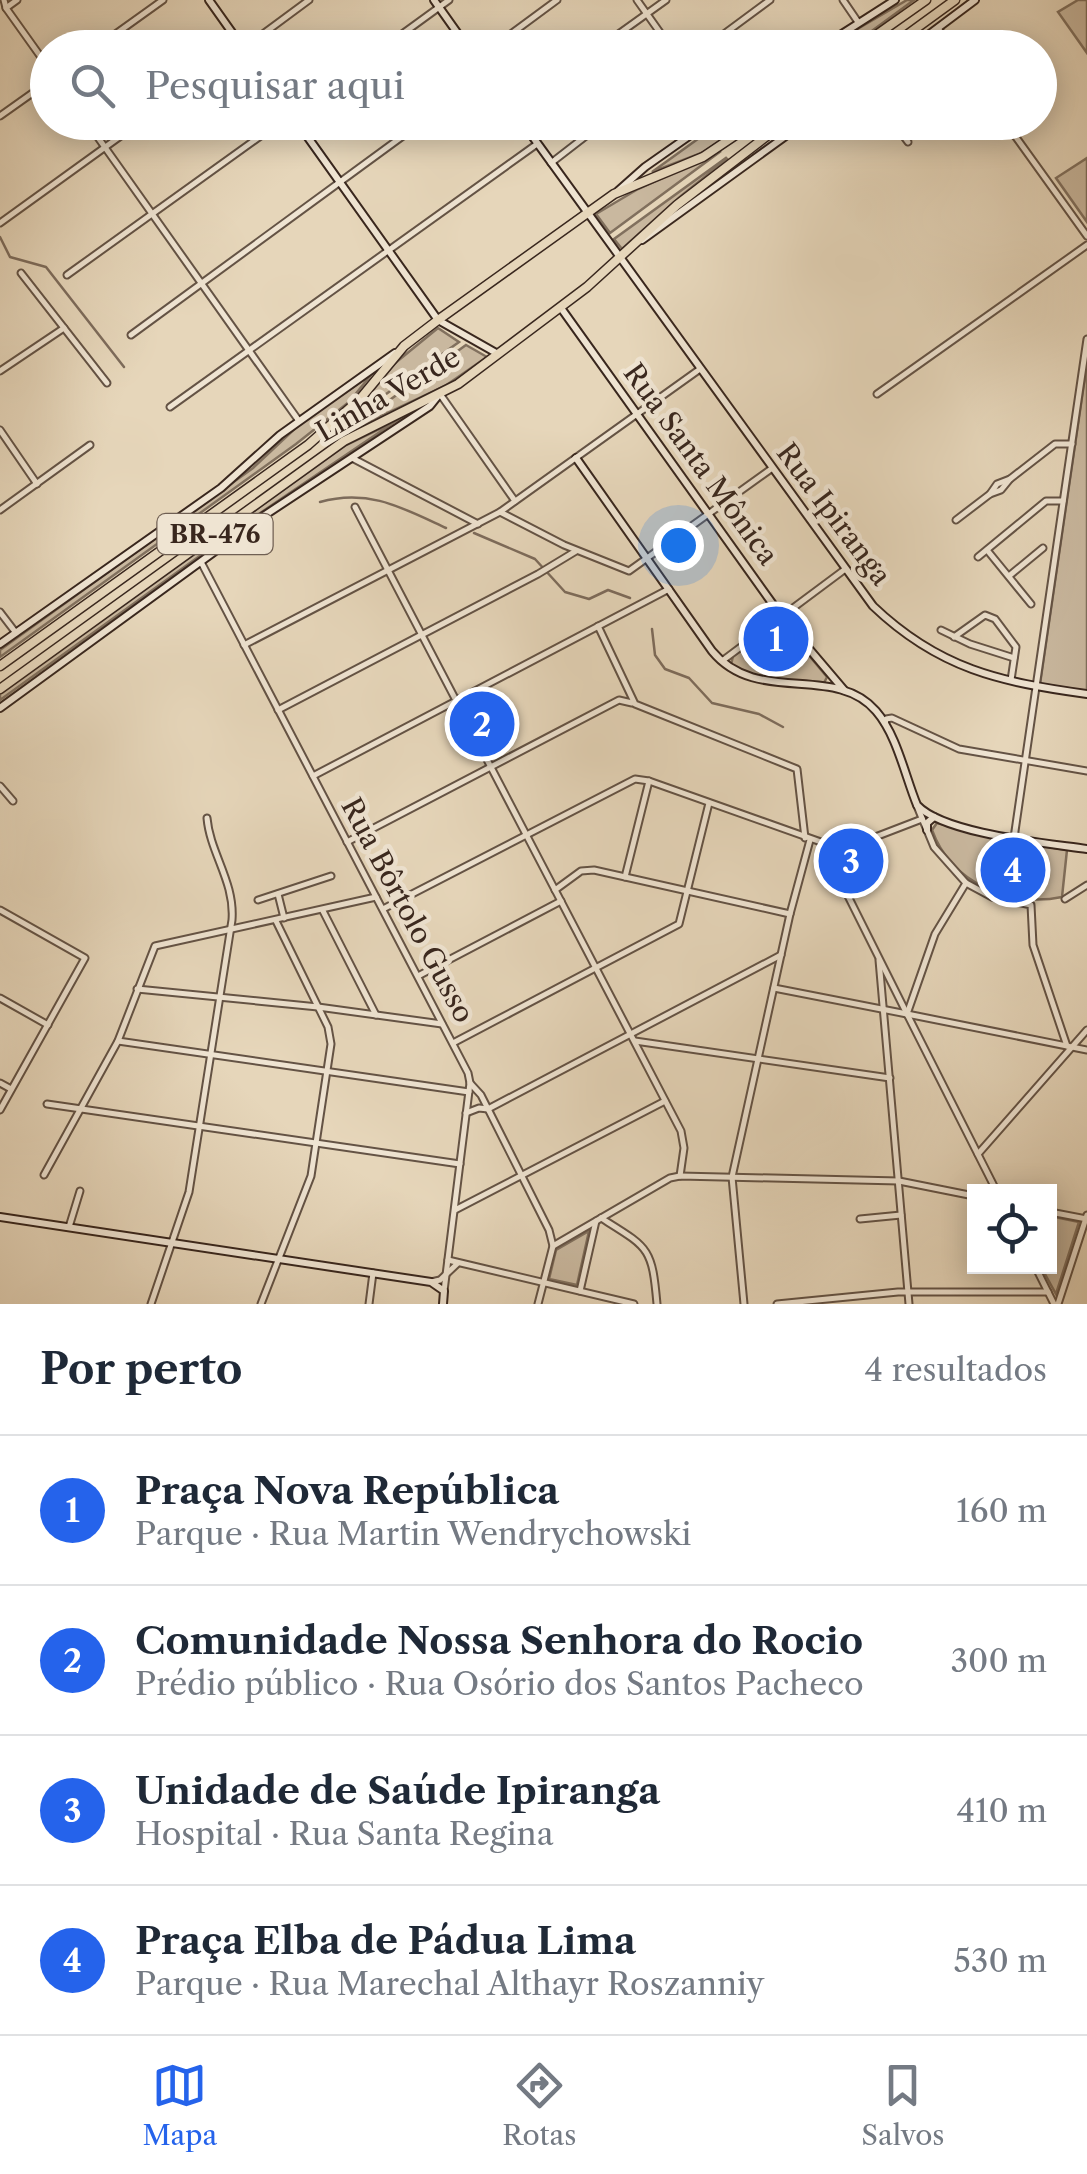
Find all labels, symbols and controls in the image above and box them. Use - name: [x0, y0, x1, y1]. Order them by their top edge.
- search box: [30, 30, 1057, 140]
- icon: search: [65, 58, 120, 113]
- text: Pesquisar aqui: [145, 62, 405, 109]
- street label: Linha Verde: [310, 339, 466, 449]
- street label: Rua Santa Mônica: [617, 357, 786, 572]
- street label: Rua Ipiranga: [770, 436, 899, 592]
- road number: BR-476: [158, 514, 272, 554]
- your location: [653, 520, 704, 571]
- pin: 1: [744, 602, 808, 676]
- pin: 2: [450, 686, 514, 762]
- street label: Rua Bôrtolo Gusso: [334, 792, 482, 1028]
- pin: 3: [818, 824, 884, 898]
- pin: 4: [980, 832, 1046, 908]
- map controls: [967, 1184, 1057, 1274]
- button: locate: [967, 1184, 1057, 1274]
- text: Por perto: [40, 1343, 243, 1395]
- text: 4 resultados: [865, 1350, 1047, 1389]
- text: Praça Nova República: [135, 1467, 559, 1514]
- text: 1: [65, 1491, 80, 1530]
- text: 160 m: [956, 1491, 1047, 1530]
- text: Parque · Rua Martin Wendrychowski: [135, 1514, 691, 1553]
- text: Comunidade Nossa Senhora do Rocio: [135, 1617, 863, 1664]
- text: 2: [63, 1641, 82, 1680]
- text: 300 m: [950, 1641, 1047, 1680]
- text: Prédio público · Rua Osório dos Santos Pacheco: [135, 1664, 864, 1703]
- text: Unidade de Saúde Ipiranga: [135, 1767, 660, 1814]
- text: 3: [63, 1791, 82, 1830]
- text: 410 m: [956, 1791, 1047, 1830]
- text: Hospital · Rua Santa Regina: [135, 1814, 554, 1853]
- text: Praça Elba de Pádua Lima: [135, 1917, 636, 1964]
- text: 4: [63, 1941, 82, 1980]
- text: 530 m: [953, 1941, 1047, 1980]
- text: Parque · Rua Marechal Althayr Roszanniy: [135, 1964, 764, 2003]
- tab: Mapa: [142, 2058, 217, 2152]
- tab: Rotas: [502, 2058, 576, 2152]
- tab: Salvos: [861, 2058, 945, 2152]

